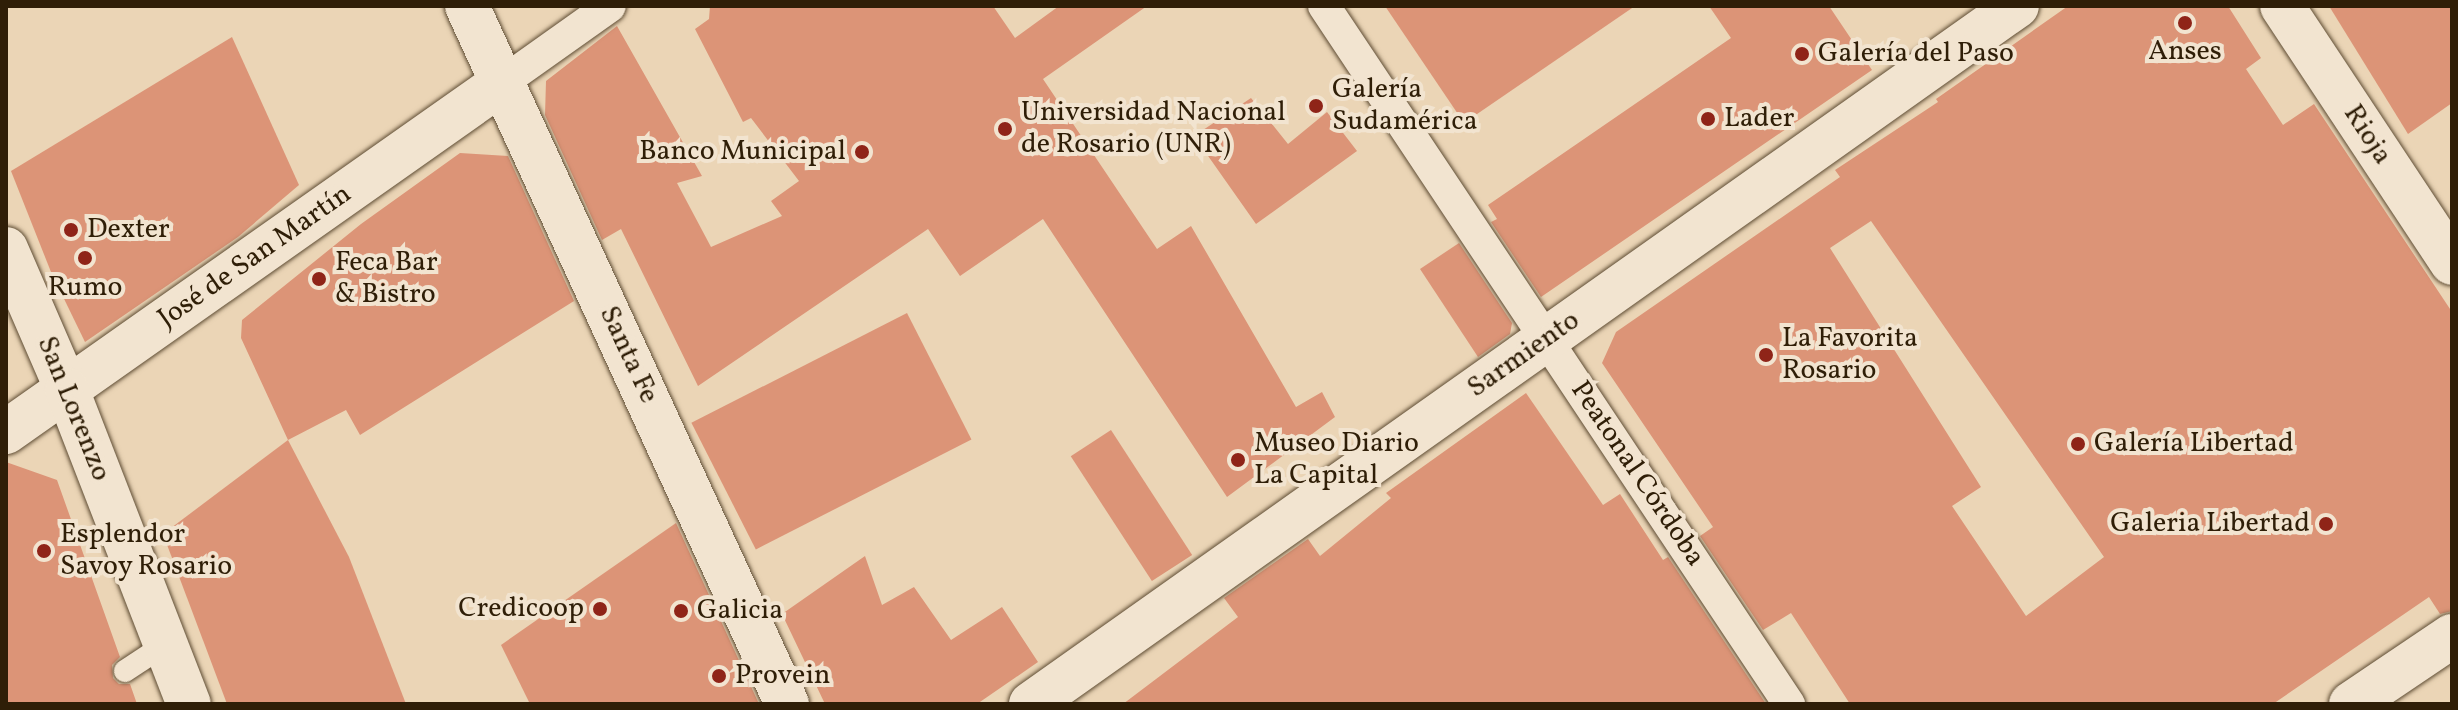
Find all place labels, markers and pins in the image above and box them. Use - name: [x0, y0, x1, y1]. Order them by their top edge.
- marker: Anses: [2176, 14, 2194, 32]
- place label: Anses: [2148, 35, 2222, 69]
- place label: Galería del Paso: [1818, 37, 2014, 71]
- marker: Galería del Paso: [1793, 45, 1811, 63]
- place label: Galería Sudamérica: [1332, 73, 1478, 139]
- place label: Universidad Nacional de Rosario (UNR): [1021, 96, 1286, 162]
- marker: Galería Sudamérica: [1307, 97, 1325, 115]
- place label: Lader: [1724, 102, 1794, 136]
- marker: Lader: [1699, 110, 1717, 128]
- marker: Universidad Nacional de Rosario (UNR): [996, 120, 1014, 138]
- place label: Banco Municipal: [639, 135, 846, 169]
- marker: Banco Municipal: [853, 143, 871, 161]
- place label: Dexter: [87, 213, 170, 247]
- marker: Dexter: [62, 221, 80, 239]
- place label: Feca Bar & Bistro: [335, 246, 438, 312]
- marker: Rumo: [76, 249, 94, 267]
- marker: Feca Bar & Bistro: [310, 270, 328, 288]
- place label: Rumo: [48, 271, 122, 305]
- place label: La Favorita Rosario: [1782, 322, 1918, 388]
- marker: La Favorita Rosario: [1757, 346, 1775, 364]
- place label: Museo Diario La Capital: [1254, 427, 1419, 493]
- place label: Galería Libertad: [2094, 427, 2294, 461]
- marker: Galería Libertad: [2069, 435, 2087, 453]
- marker: Museo Diario La Capital: [1229, 451, 1247, 469]
- place label: Galeria Libertad: [2110, 507, 2310, 541]
- marker: Galeria Libertad: [2317, 515, 2335, 533]
- place label: Esplendor Savoy Rosario: [60, 518, 233, 584]
- marker: Esplendor Savoy Rosario: [35, 542, 53, 560]
- place label: Credicoop: [458, 592, 584, 626]
- place label: Galicia: [697, 594, 783, 628]
- marker: Credicoop: [591, 600, 609, 618]
- marker: Galicia: [672, 602, 690, 620]
- place label: Provein: [735, 659, 831, 693]
- marker: Provein: [710, 667, 728, 685]

